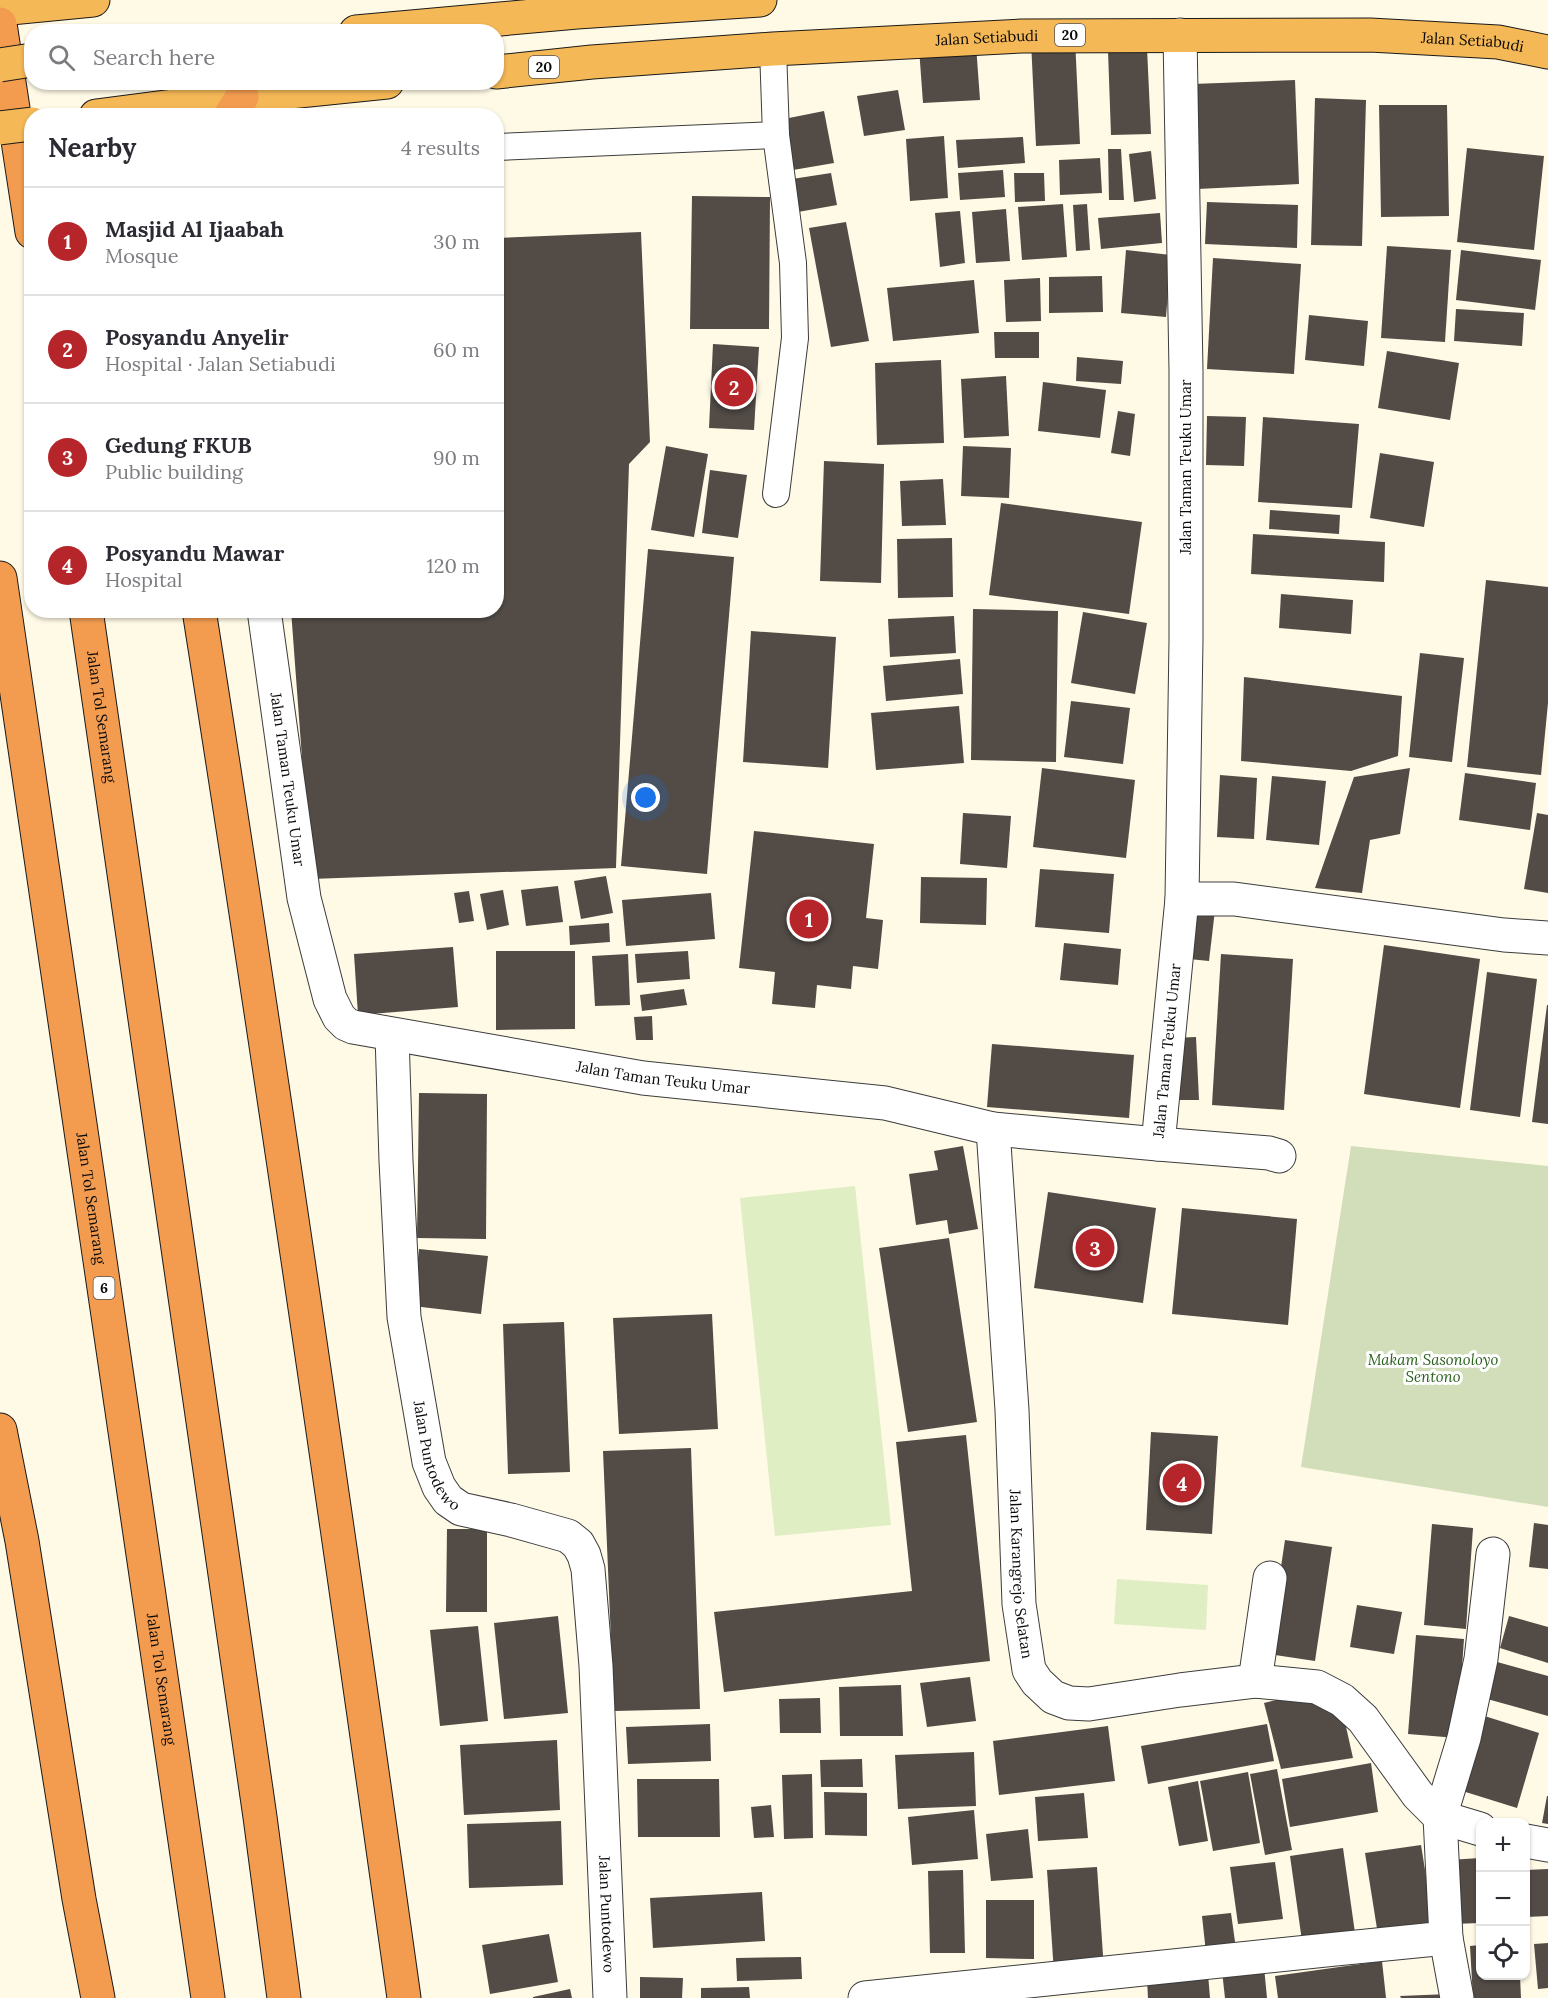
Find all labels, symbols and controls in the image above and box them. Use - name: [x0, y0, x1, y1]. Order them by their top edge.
- search box: [24, 24, 504, 90]
- road number: 20: [1055, 24, 1085, 46]
- street label: Jalan Setiabudi: [934, 26, 1038, 50]
- street label: Jalan Setiabudi: [1419, 28, 1526, 56]
- icon: search: [45, 41, 78, 74]
- text: Search here: [93, 43, 215, 71]
- road number: 20: [529, 56, 559, 78]
- text: Nearby: [48, 131, 136, 164]
- text: 4 results: [401, 135, 480, 160]
- text: Masjid Al Ijaabah: [105, 215, 284, 243]
- text: 1: [63, 229, 72, 254]
- text: 30 m: [433, 229, 480, 254]
- text: Mosque: [105, 243, 178, 268]
- text: Posyandu Anyelir: [105, 323, 289, 351]
- text: 2: [62, 337, 73, 362]
- text: 60 m: [433, 337, 480, 362]
- text: Hospital · Jalan Setiabudi: [105, 351, 336, 376]
- pin: 2: [714, 364, 754, 410]
- street label: Jalan Taman Teuku Umar: [1176, 379, 1195, 556]
- text: Gedung FKUB: [105, 431, 252, 459]
- text: 3: [62, 445, 73, 470]
- text: 90 m: [433, 445, 480, 470]
- text: Public building: [105, 459, 243, 484]
- text: Posyandu Mawar: [105, 539, 284, 567]
- text: 4: [62, 553, 73, 578]
- text: 120 m: [426, 553, 480, 578]
- text: Hospital: [105, 567, 183, 592]
- street label: Jalan Tol Semarang: [83, 649, 121, 785]
- street label: Jalan Taman Teuku Umar: [266, 690, 310, 868]
- your location: [631, 783, 660, 812]
- pin: 1: [790, 896, 828, 942]
- street label: Jalan Taman Teuku Umar: [1149, 962, 1185, 1140]
- street label: Jalan Taman Teuku Umar: [574, 1056, 751, 1098]
- street label: Jalan Tol Semarang: [72, 1130, 111, 1266]
- pin: 3: [1076, 1226, 1114, 1270]
- road number: 6: [94, 1277, 114, 1299]
- park label: Makam Sasonoloyo Sentono: [1368, 1350, 1498, 1386]
- street label: Jalan Puntodewo: [409, 1398, 464, 1515]
- pin: 4: [1162, 1460, 1202, 1506]
- street label: Jalan Karangrejo Selatan: [1006, 1488, 1037, 1660]
- street label: Jalan Tol Semarang: [143, 1611, 181, 1747]
- map controls: [1476, 1818, 1530, 1980]
- button: +: [1476, 1818, 1530, 1872]
- street label: Jalan Puntodewo: [595, 1854, 619, 1973]
- button: −: [1476, 1872, 1530, 1926]
- button: locate: [1476, 1926, 1530, 1980]

